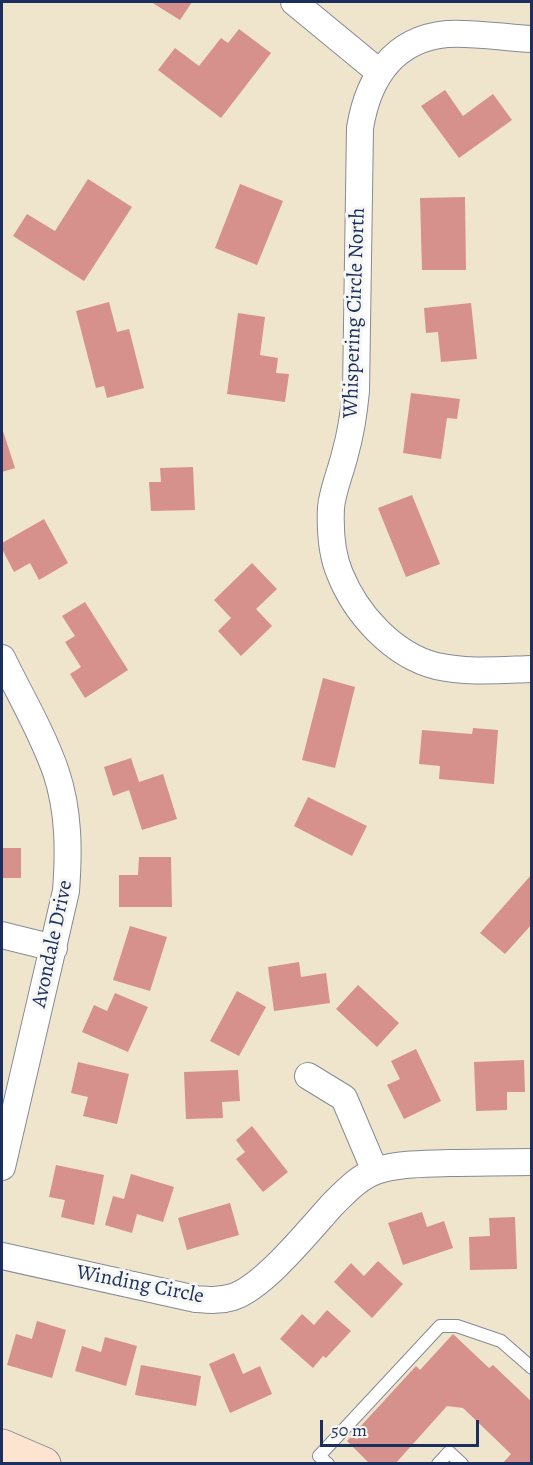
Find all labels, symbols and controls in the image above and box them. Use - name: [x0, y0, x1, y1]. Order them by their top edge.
- street label: Whispering Circle North: [339, 207, 371, 419]
- street label: Avondale Drive: [27, 878, 79, 1010]
- street label: Winding Circle: [74, 1260, 206, 1310]
- scale bar: [323, 1408, 482, 1446]
- text: 50 m: [331, 1418, 367, 1442]

